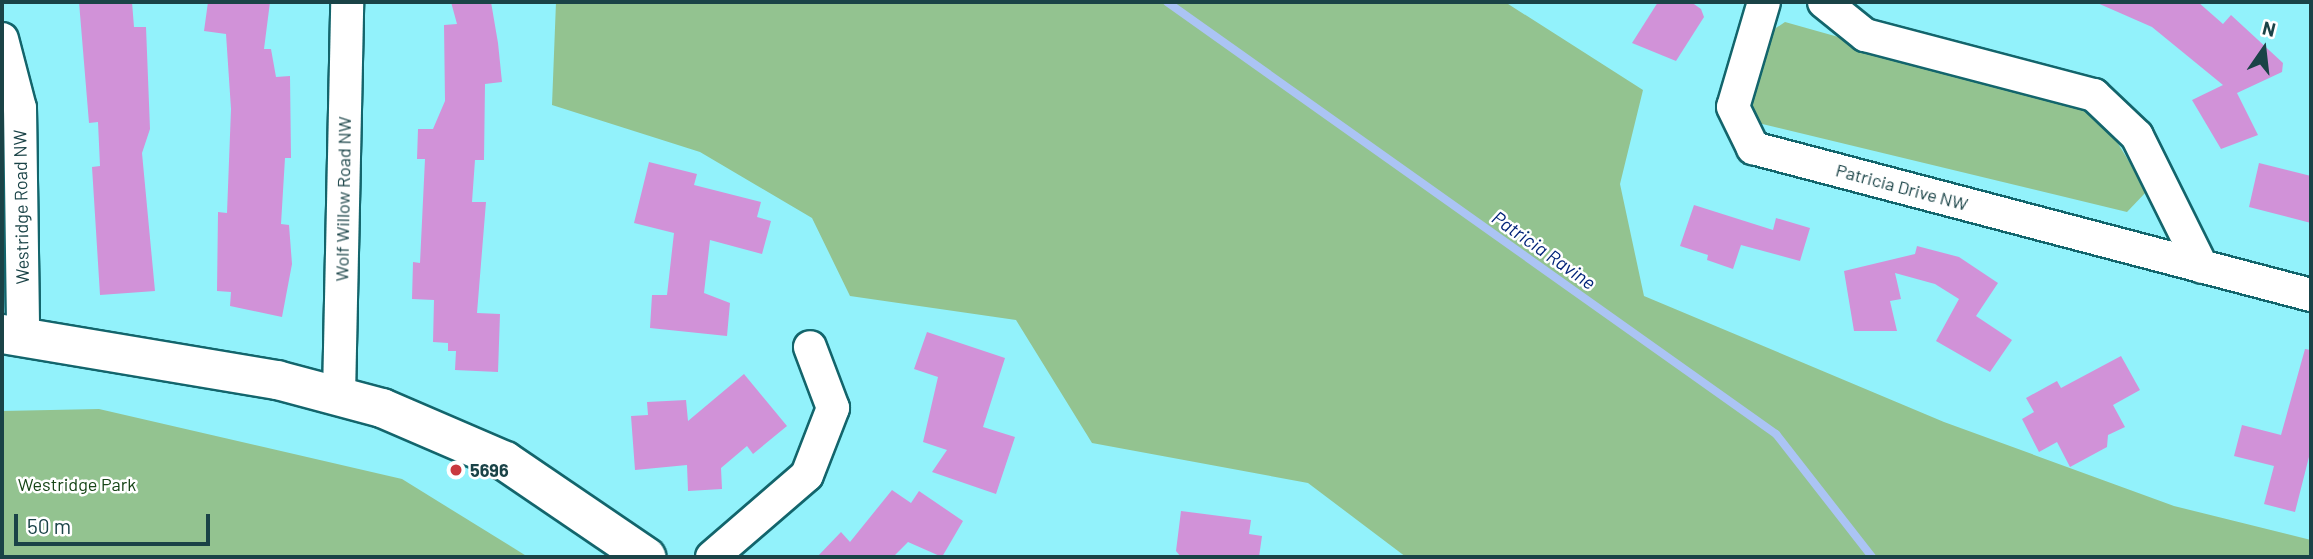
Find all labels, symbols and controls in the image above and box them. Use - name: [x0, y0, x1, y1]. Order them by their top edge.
- north arrow: [2229, 14, 2299, 84]
- text: N: [2260, 15, 2278, 41]
- street label: Wolf Willow Road NW: [331, 116, 355, 282]
- street label: Westridge Road NW: [9, 129, 33, 285]
- street label: Patricia Drive NW: [1834, 159, 1970, 215]
- water label: Patricia Ravine: [1488, 206, 1600, 294]
- place label: 5696: [470, 459, 509, 481]
- marker: 5696: [448, 462, 464, 478]
- park label: Westridge Park: [18, 473, 136, 495]
- scale bar: [18, 500, 214, 544]
- text: 50 m: [27, 513, 71, 538]

